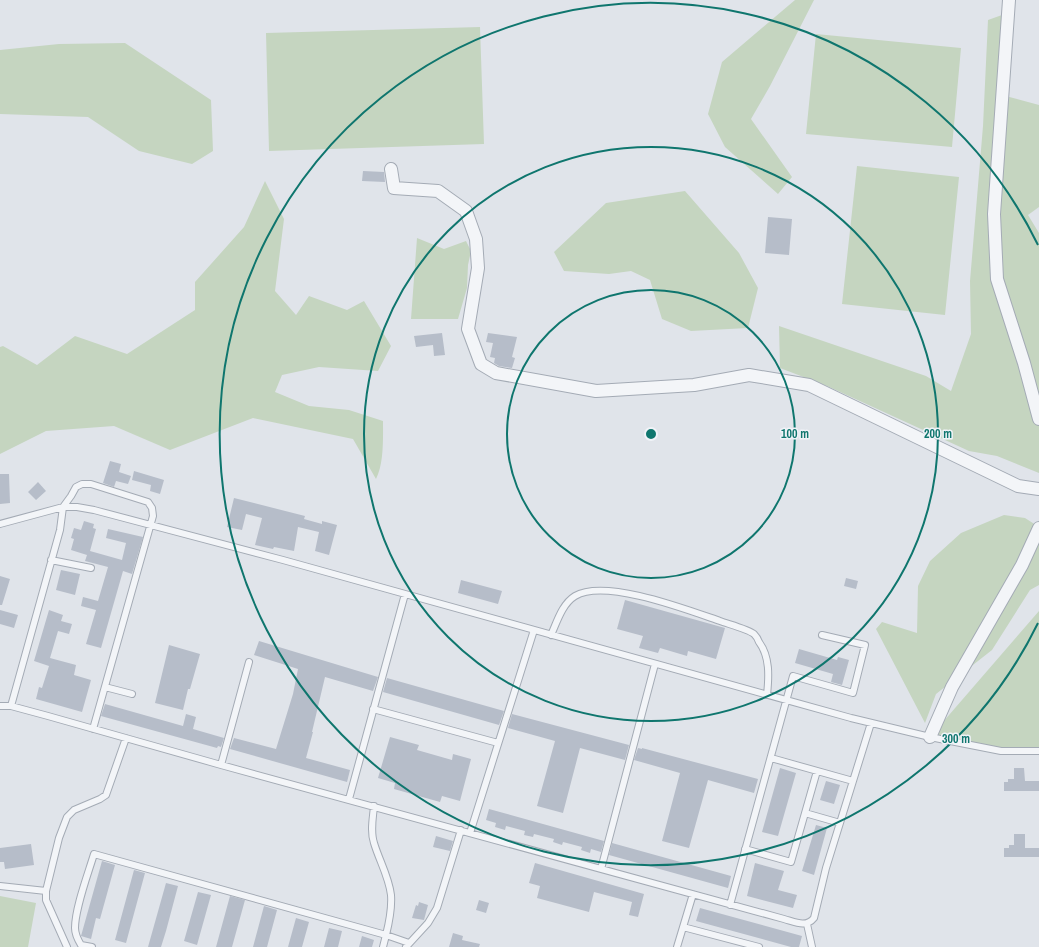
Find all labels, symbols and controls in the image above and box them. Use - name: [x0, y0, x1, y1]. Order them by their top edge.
- text: 100 m: [781, 426, 809, 442]
- text: 200 m: [924, 426, 952, 442]
- centre of rings: [644, 427, 658, 441]
- text: 300 m: [942, 731, 970, 747]

